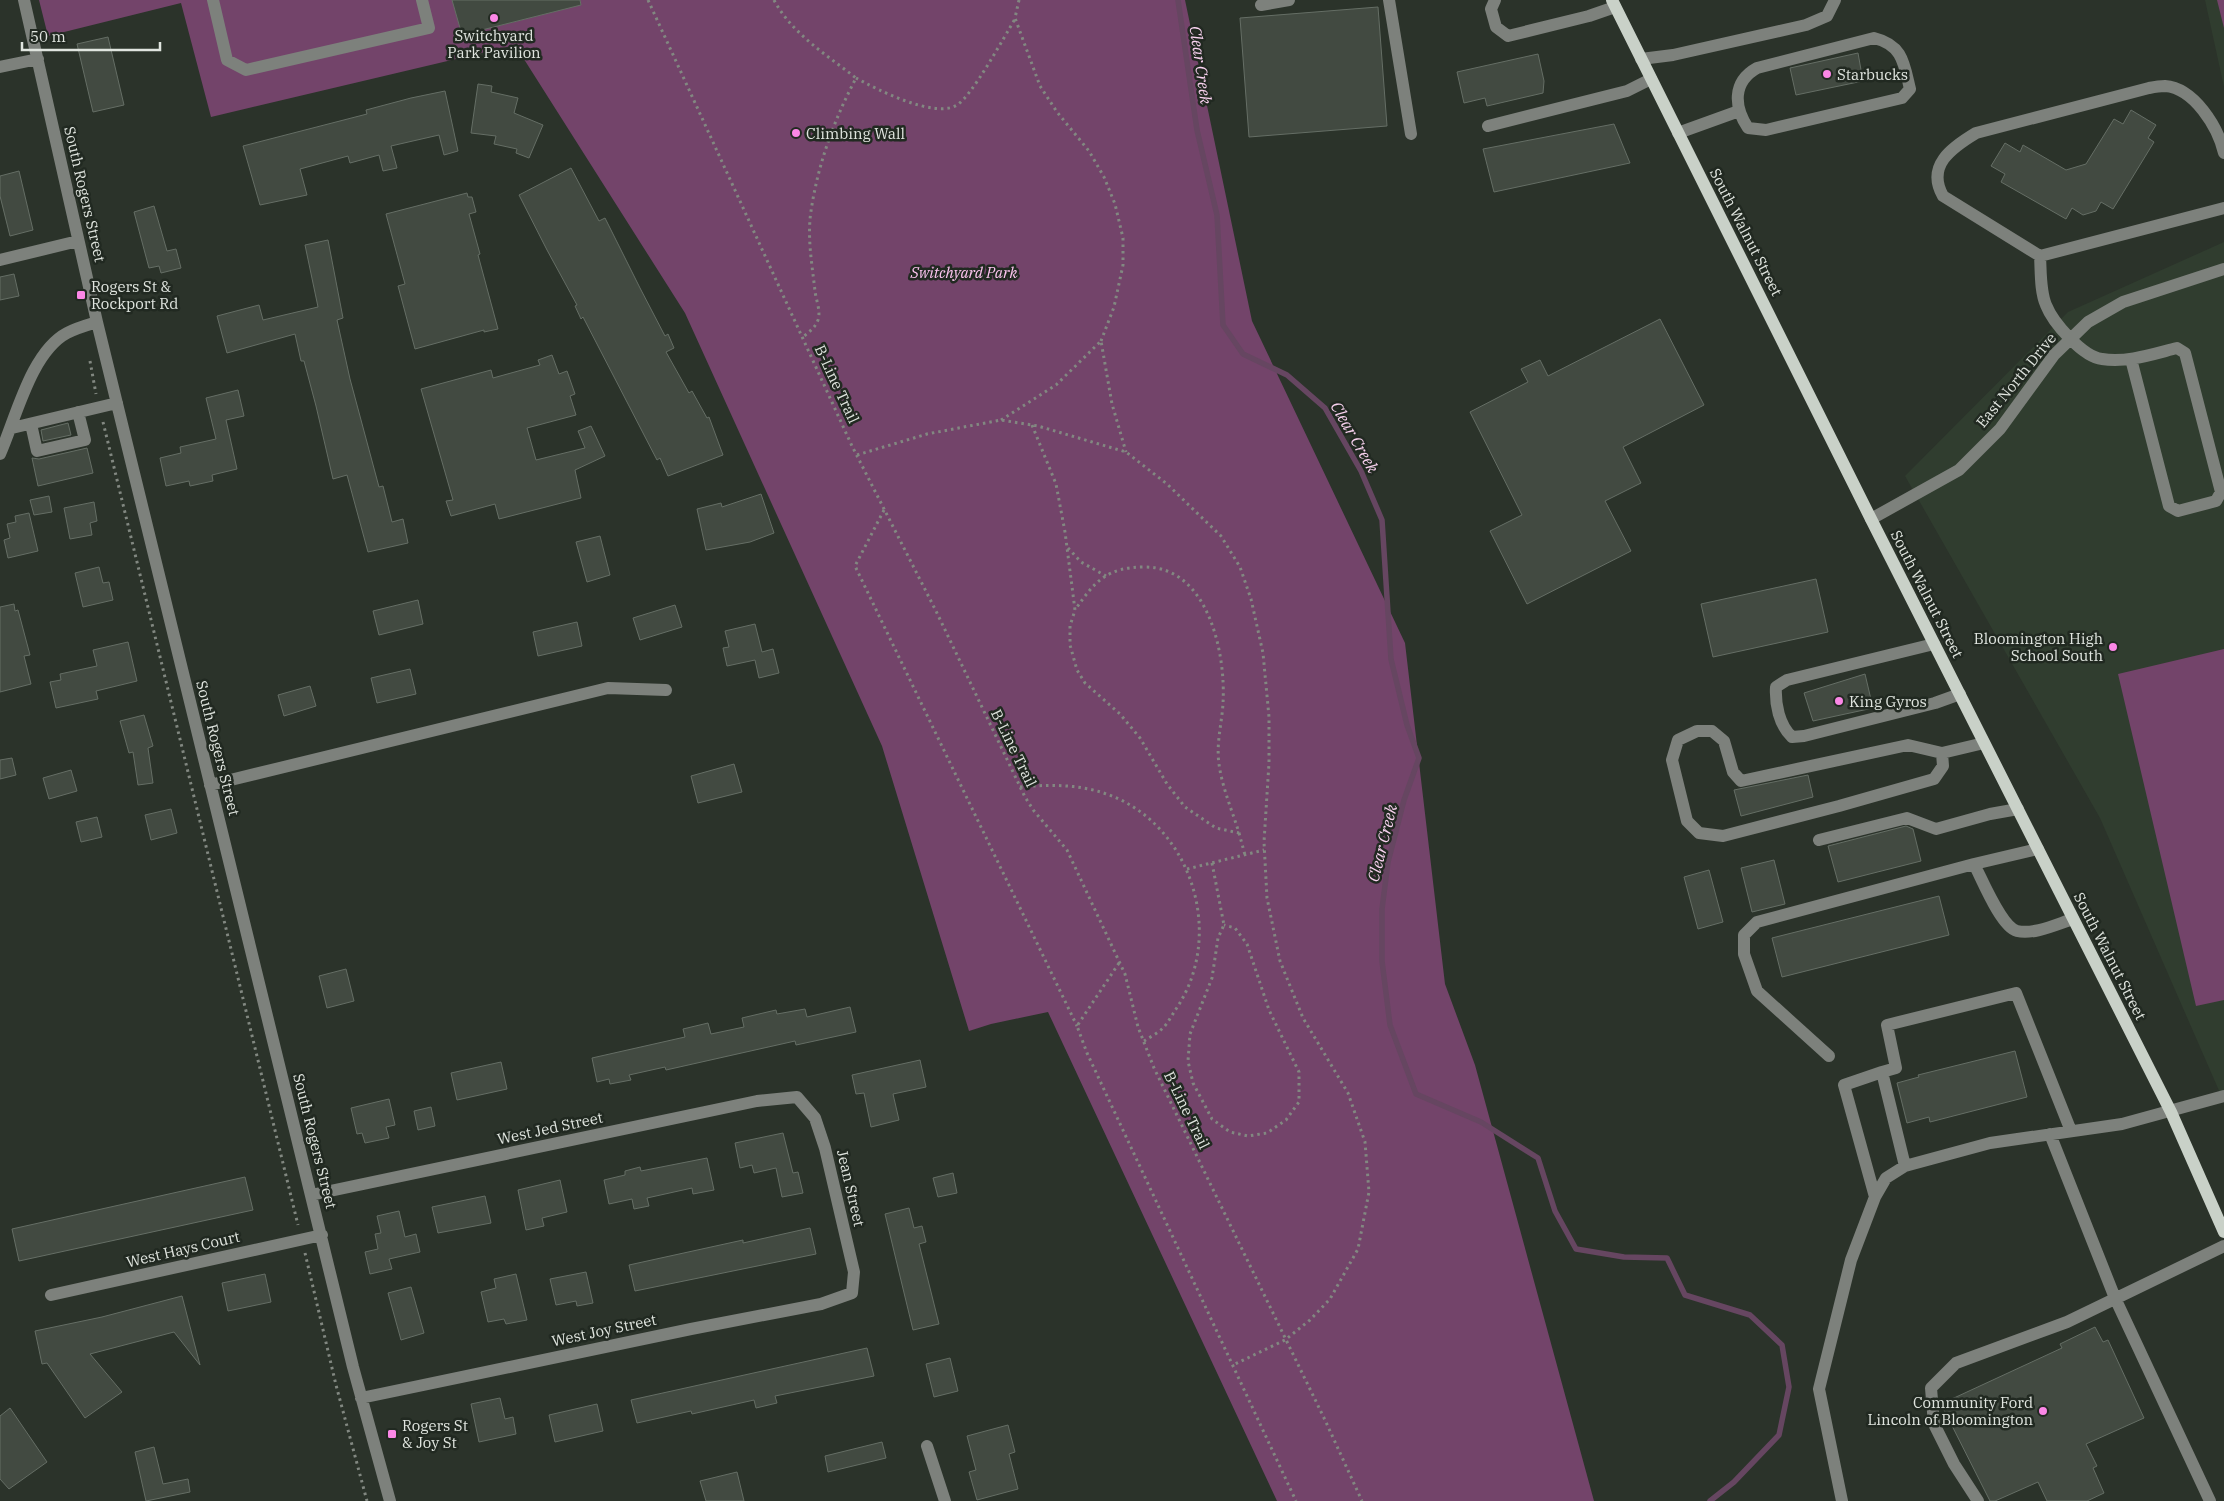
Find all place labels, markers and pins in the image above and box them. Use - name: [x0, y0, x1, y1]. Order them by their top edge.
- marker: Switchyard Park Pavilion: [488, 12, 500, 24]
- place label: Switchyard Park Pavilion: [447, 26, 541, 62]
- place label: Starbucks: [1837, 65, 1908, 84]
- marker: Starbucks: [1821, 68, 1833, 80]
- place label: Climbing Wall: [806, 124, 905, 143]
- marker: Climbing Wall: [790, 127, 802, 139]
- place label: Rogers St & Rockport Rd: [91, 277, 178, 313]
- marker: Rogers St & Rockport Rd: [75, 289, 87, 301]
- place label: Bloomington High School South: [1974, 629, 2103, 665]
- marker: Bloomington High School South: [2107, 641, 2119, 653]
- place label: King Gyros: [1849, 692, 1927, 711]
- marker: King Gyros: [1833, 695, 1845, 707]
- place label: Community Ford Lincoln of Bloomington: [1867, 1393, 2033, 1429]
- marker: Community Ford Lincoln of Bloomington: [2037, 1405, 2049, 1417]
- place label: Rogers St & Joy St: [402, 1416, 468, 1452]
- marker: Rogers St & Joy St: [386, 1428, 398, 1440]

